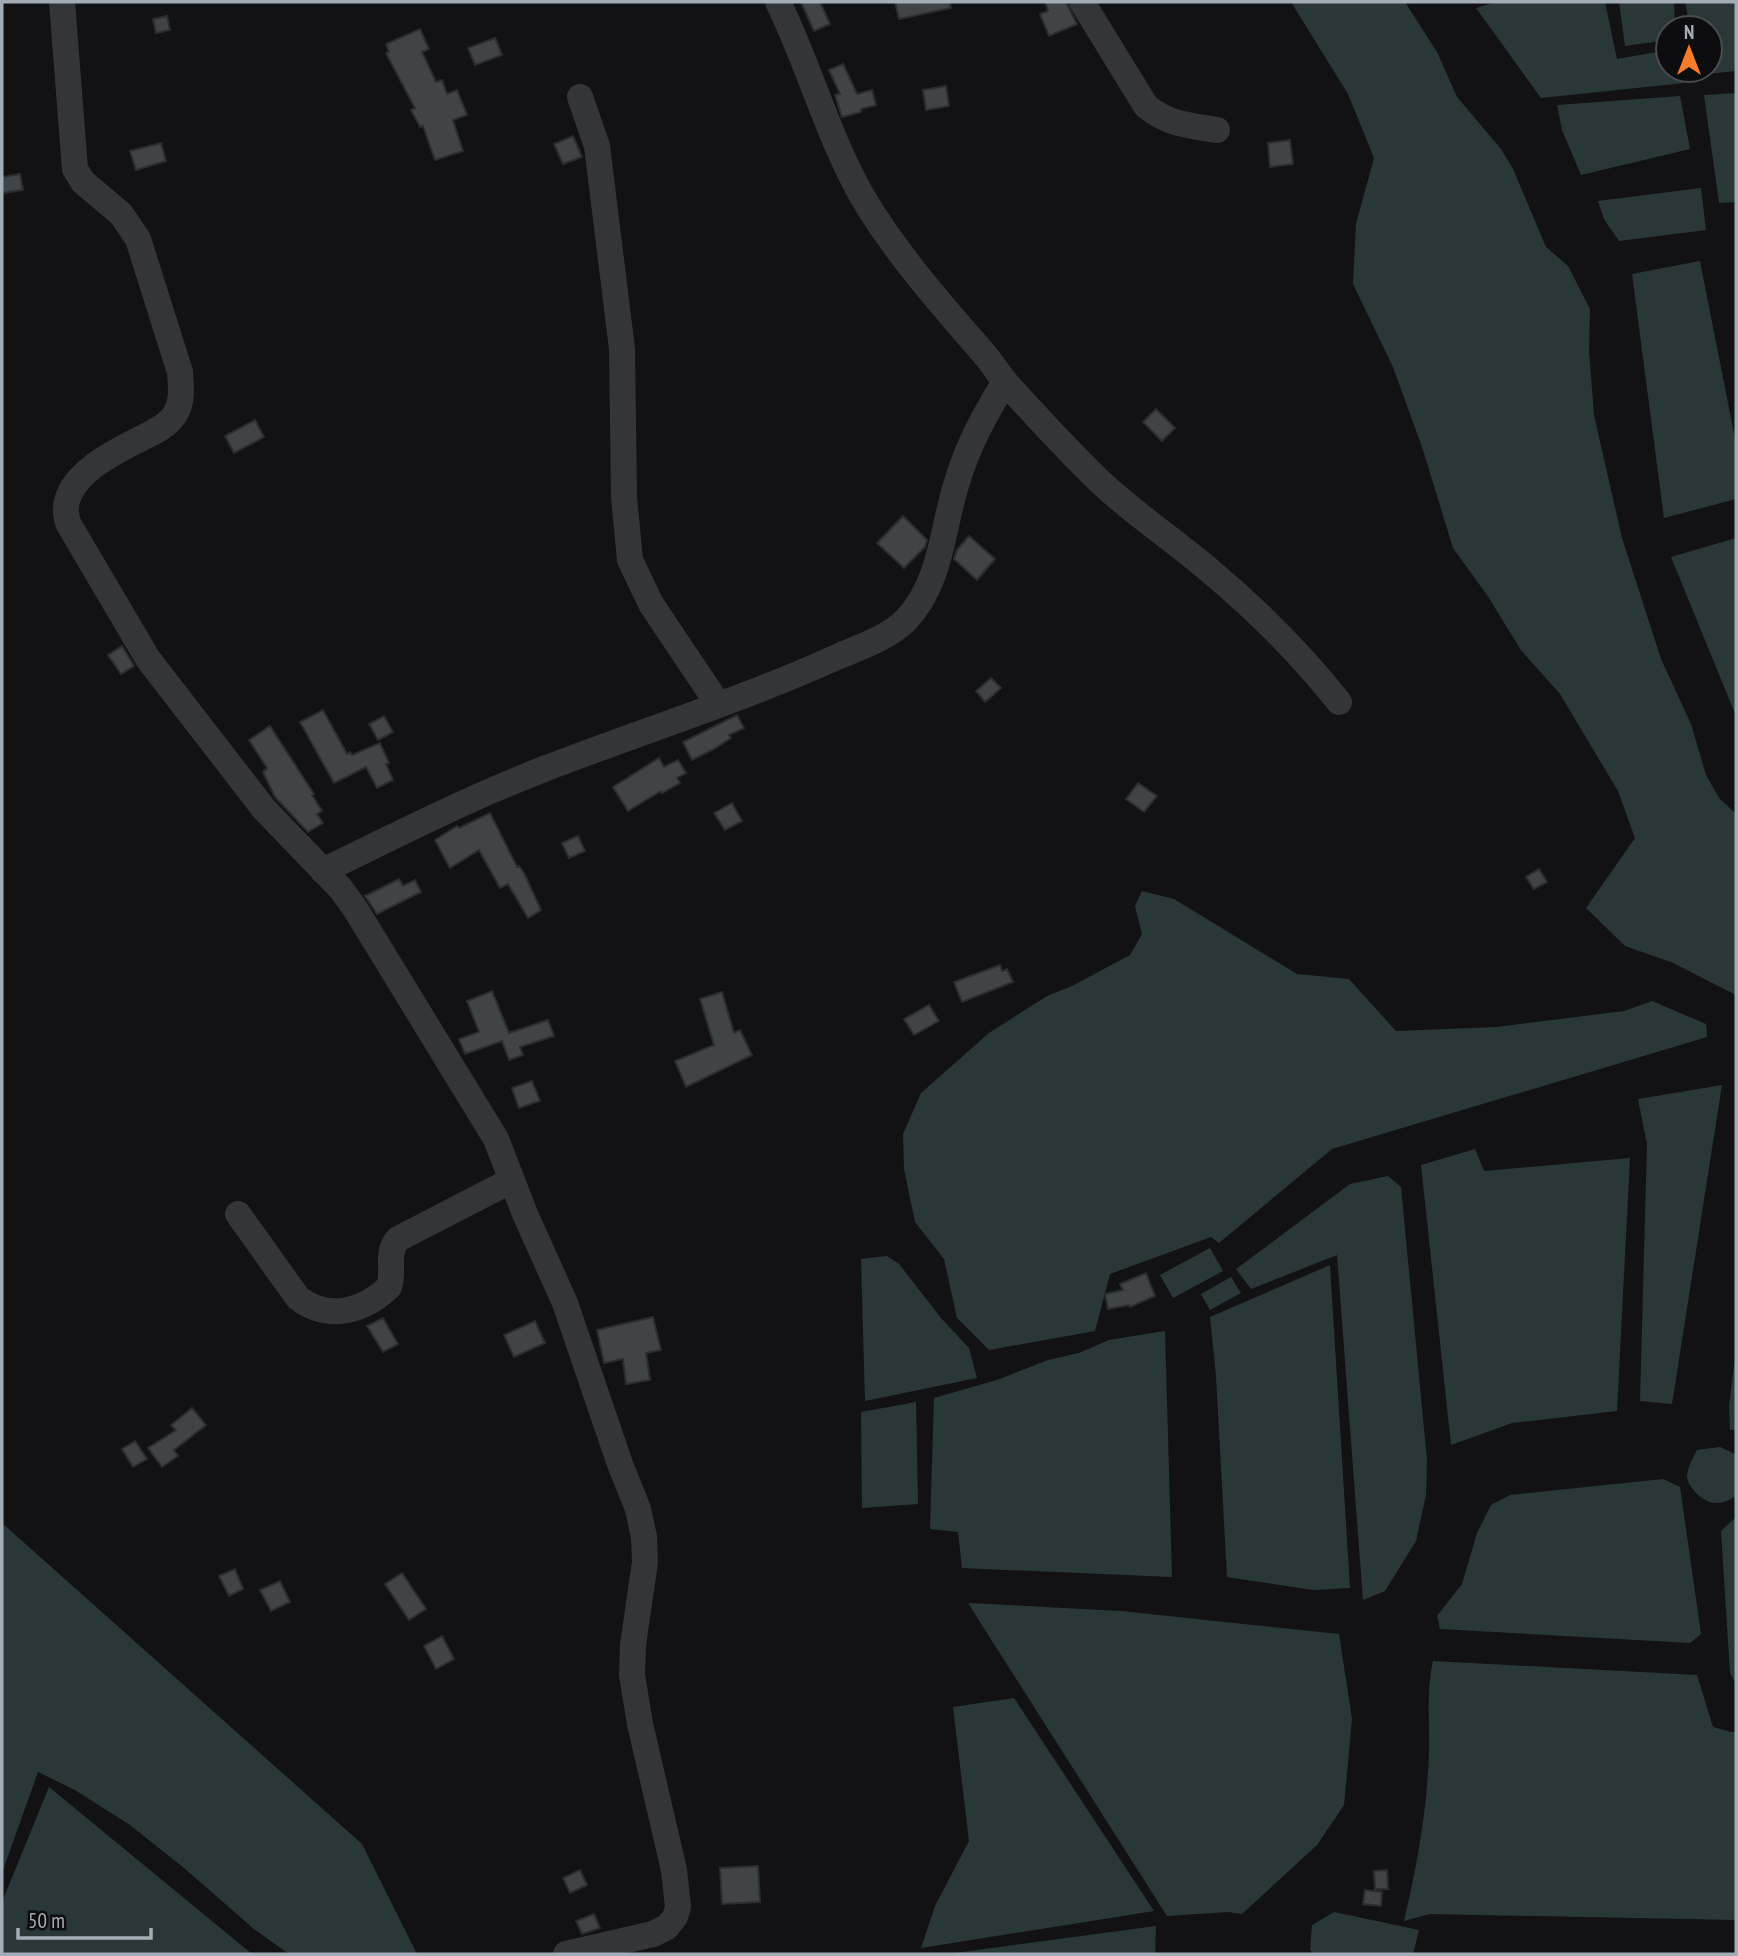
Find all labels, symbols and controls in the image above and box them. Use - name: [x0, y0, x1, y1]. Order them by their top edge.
- north arrow: [1654, 14, 1724, 84]
- text: N: [1684, 20, 1694, 44]
- scale bar: [18, 1896, 150, 1940]
- text: 50 m: [28, 1907, 65, 1934]

